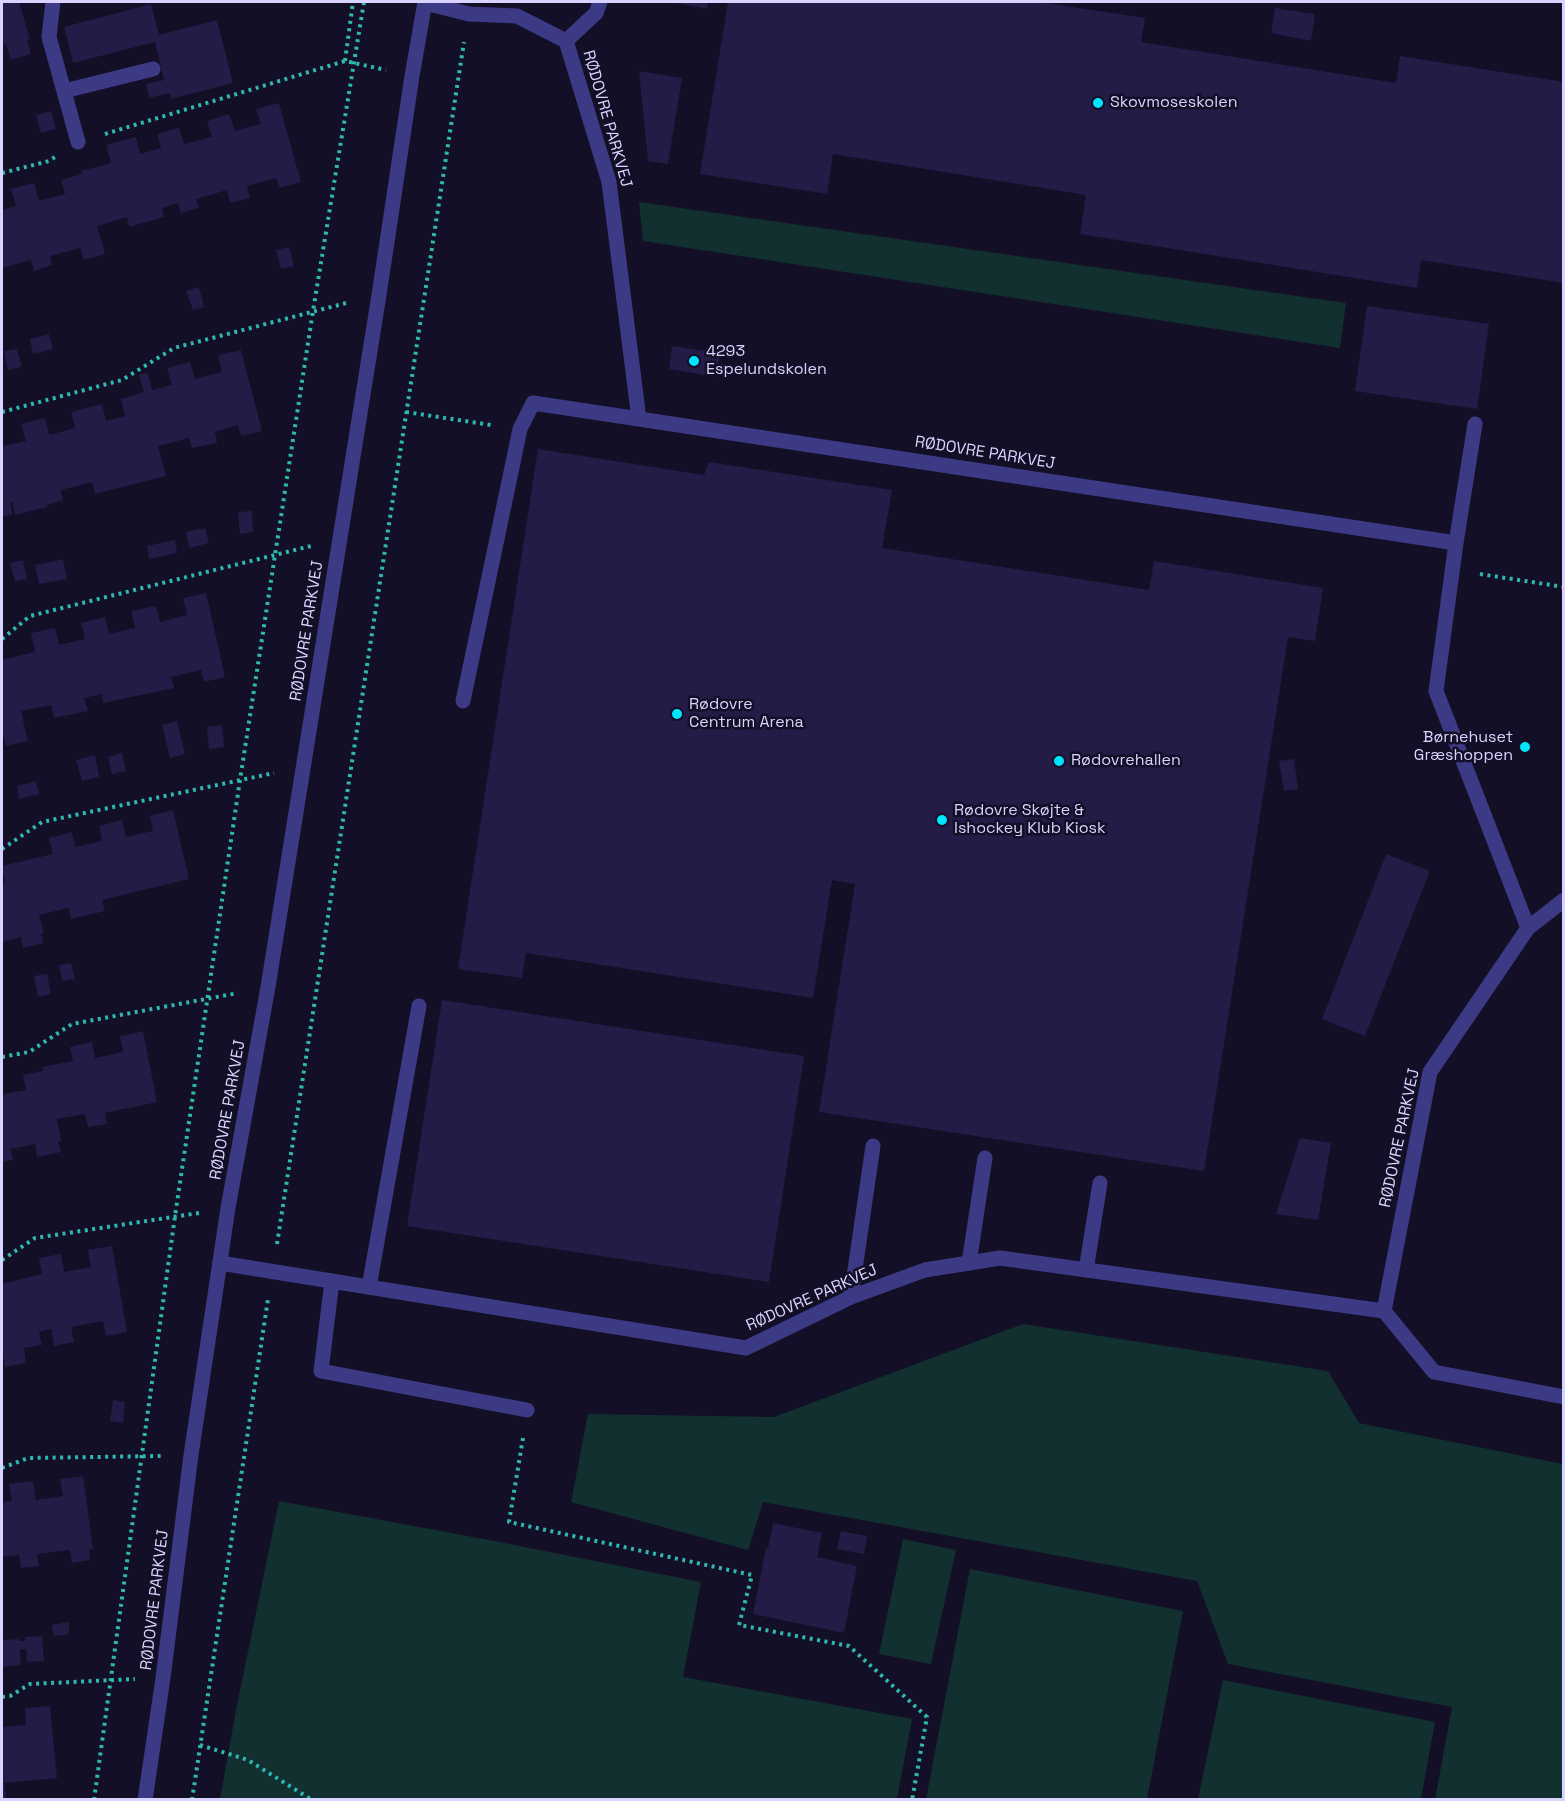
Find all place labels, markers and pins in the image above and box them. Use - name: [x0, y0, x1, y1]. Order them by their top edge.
- place label: Skovmoseskolen: [1110, 93, 1237, 113]
- marker: Skovmoseskolen: [1091, 96, 1105, 110]
- place label: 4293 Espelundskolen: [706, 342, 827, 380]
- marker: 4293 Espelundskolen: [687, 354, 701, 368]
- place label: Rødovre Centrum Arena: [689, 695, 804, 733]
- marker: Rødovre Centrum Arena: [670, 707, 684, 721]
- place label: Børnehuset Græshoppen: [1414, 728, 1513, 766]
- marker: Børnehuset Græshoppen: [1518, 740, 1532, 754]
- place label: Rødovrehallen: [1071, 751, 1181, 771]
- marker: Rødovrehallen: [1052, 754, 1066, 768]
- place label: Rødovre Skøjte & Ishockey Klub Kiosk: [954, 801, 1106, 839]
- marker: Rødovre Skøjte & Ishockey Klub Kiosk: [935, 813, 949, 827]

